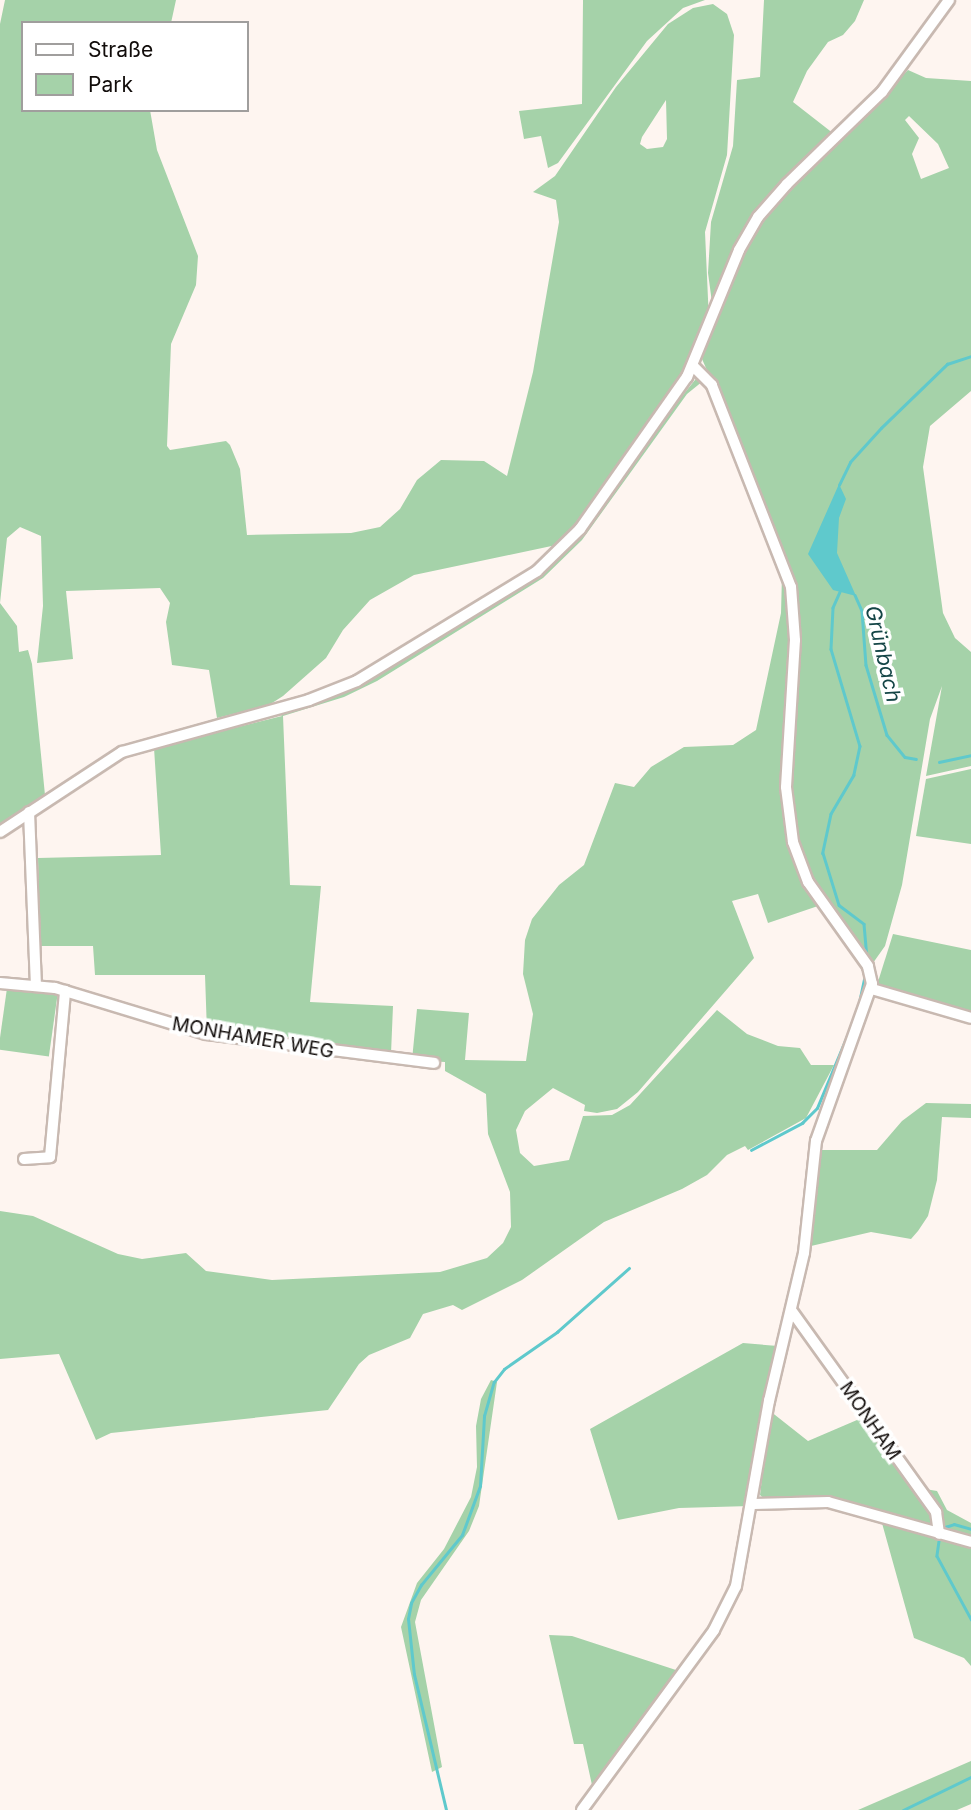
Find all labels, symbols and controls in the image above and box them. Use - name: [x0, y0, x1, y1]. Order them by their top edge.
- legend: [21, 21, 248, 112]
- text: Straße: [88, 37, 153, 62]
- text: Park: [88, 72, 133, 97]
- water label: Grünbach: [860, 603, 906, 705]
- street label: MONHAMER WEG: [170, 1013, 336, 1063]
- street label: MONHAM: [835, 1377, 905, 1465]

